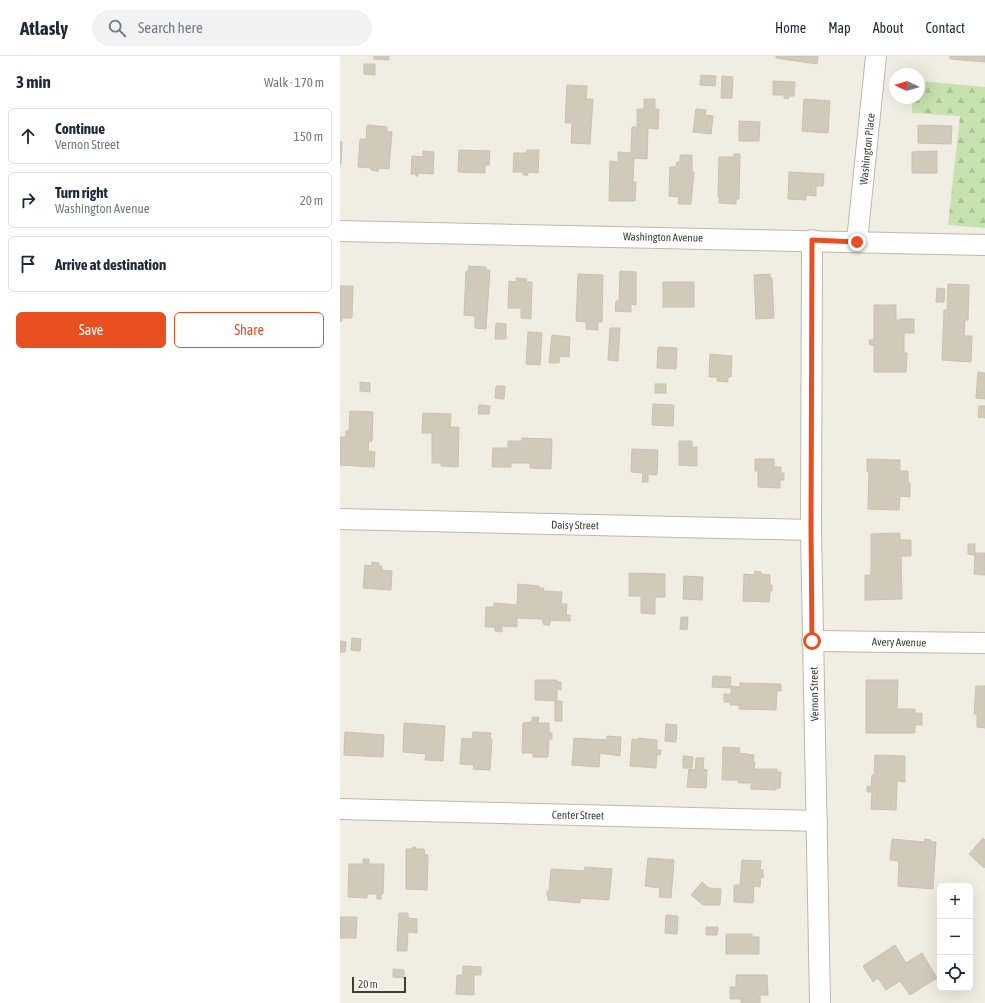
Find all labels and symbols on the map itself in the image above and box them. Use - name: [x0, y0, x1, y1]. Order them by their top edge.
- north arrow: [889, 68, 925, 104]
- street label: Washington Place: [857, 113, 877, 185]
- street label: Washington Avenue: [623, 230, 703, 244]
- route end: [848, 233, 866, 251]
- street label: Daisy Street: [551, 519, 599, 531]
- route start: [803, 632, 821, 650]
- street label: Avery Avenue: [872, 636, 926, 648]
- street label: Vernon Street: [808, 667, 820, 721]
- street label: Center Street: [552, 809, 604, 821]
- scale bar: [352, 975, 406, 994]

